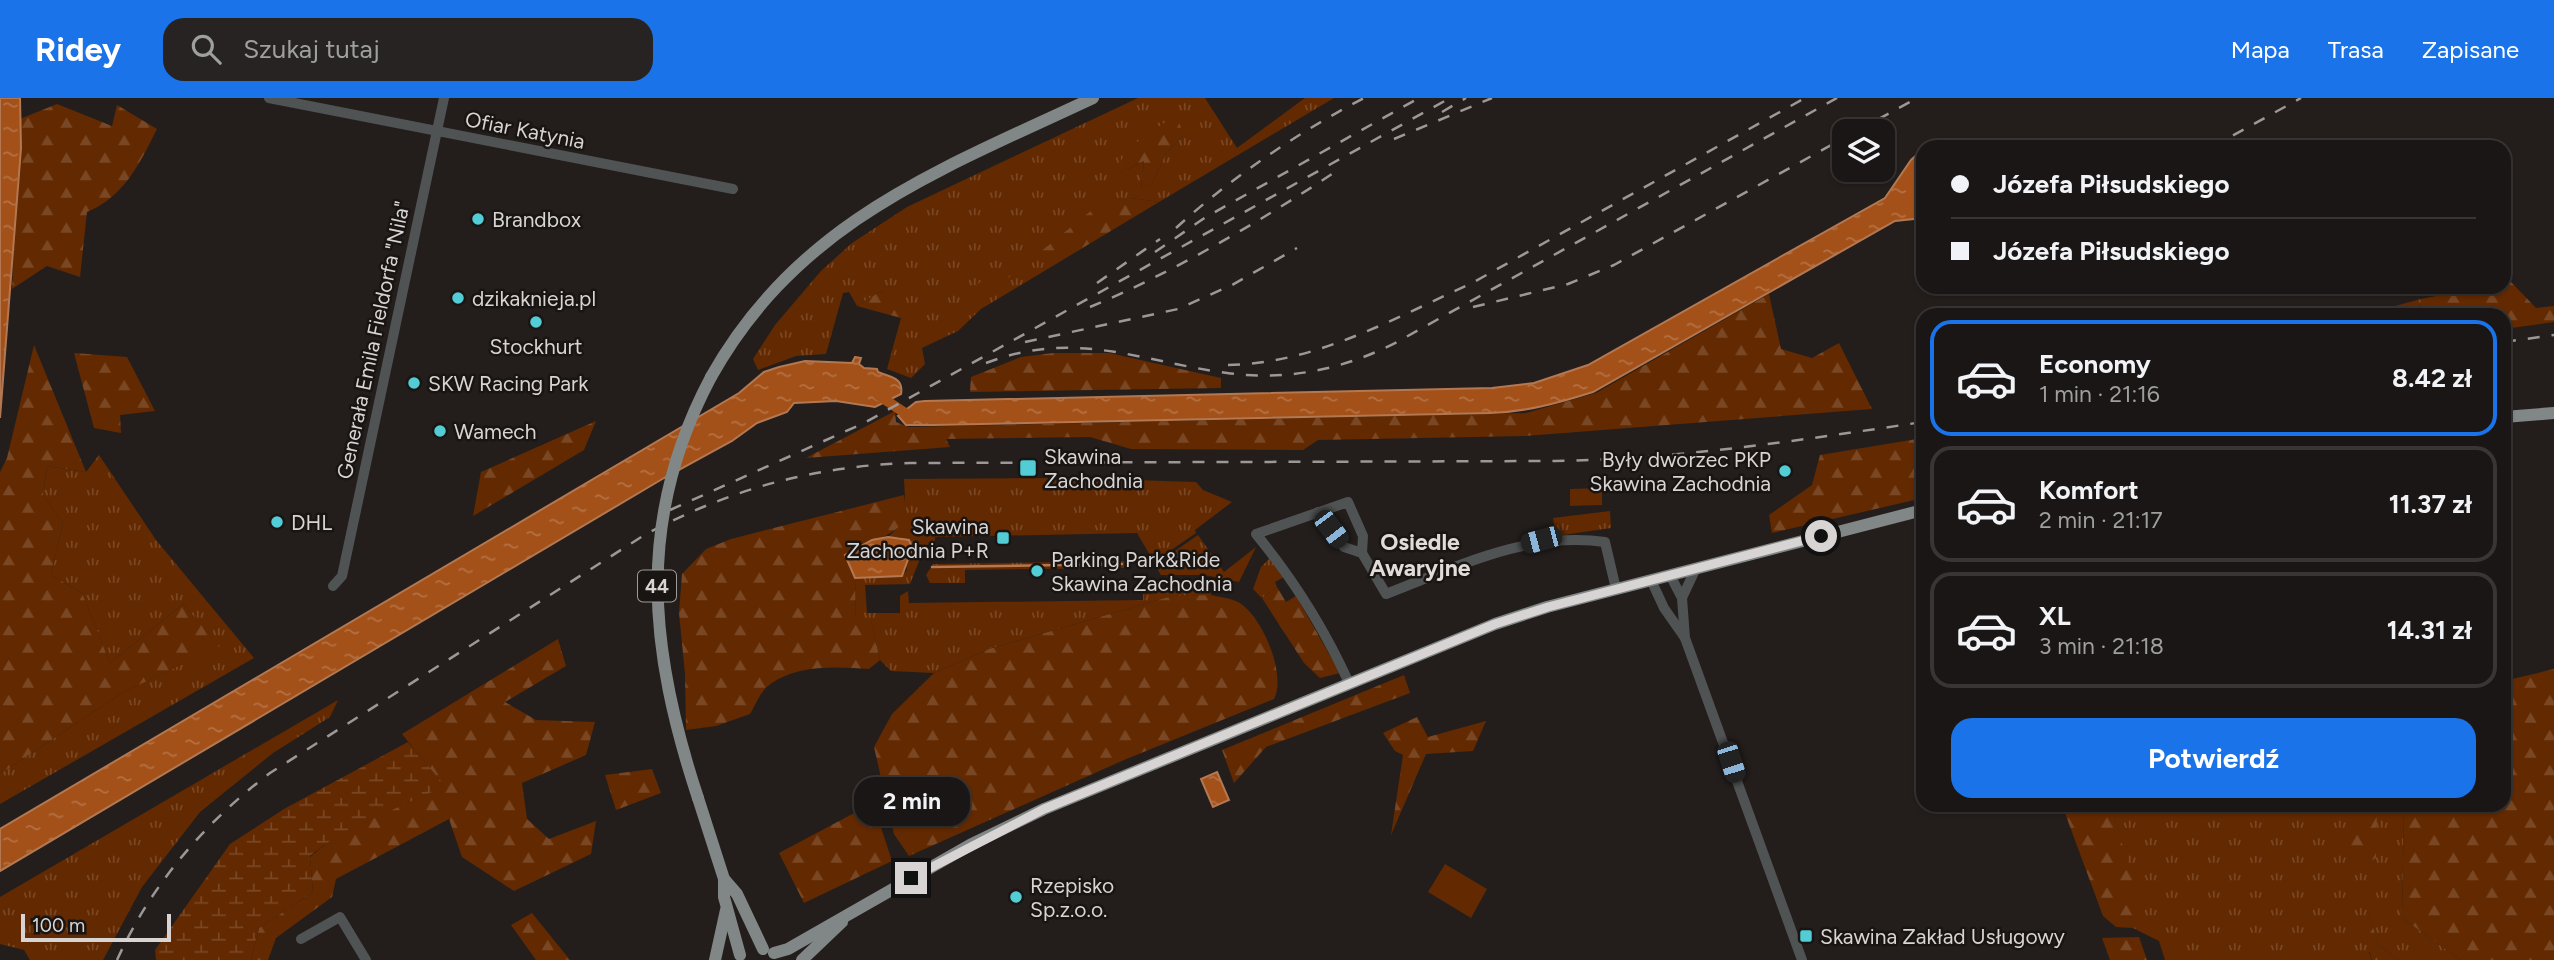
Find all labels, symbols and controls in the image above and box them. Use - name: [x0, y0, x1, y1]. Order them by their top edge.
- search box: [163, 18, 653, 81]
- text: Ridey: [35, 30, 121, 69]
- icon: search: [187, 30, 225, 68]
- text: Szukaj tutaj: [243, 33, 380, 65]
- text: Mapa: [2231, 35, 2290, 64]
- text: Trasa: [2328, 35, 2384, 64]
- text: Zapisane: [2422, 35, 2519, 64]
- street label: Ofiar Katynia: [463, 106, 587, 154]
- map controls: [1832, 119, 1895, 182]
- button: layers: [1832, 119, 1895, 182]
- text: Józefa Piłsudskiego: [1993, 168, 2230, 200]
- street label: Generała Emila Fieldorfa "Nila": [331, 199, 415, 481]
- place label: Brandbox: [492, 207, 581, 232]
- marker: Brandbox: [470, 211, 486, 227]
- text: Józefa Piłsudskiego: [1993, 235, 2230, 267]
- place label: dzikaknieja.pl: [472, 286, 596, 311]
- marker: dzikaknieja.pl: [450, 290, 466, 306]
- marker: Stockhurt: [528, 314, 544, 330]
- place label: Stockhurt: [490, 334, 583, 359]
- icon: car: [1955, 347, 2018, 410]
- text: Economy: [2039, 348, 2151, 380]
- text: 8.42 zł: [2392, 362, 2472, 394]
- place label: SKW Racing Park: [428, 371, 589, 396]
- marker: SKW Racing Park: [406, 375, 422, 391]
- text: 1 min · 21:16: [2039, 380, 2160, 408]
- place label: Wamech: [454, 419, 536, 444]
- marker: Wamech: [432, 423, 448, 439]
- place label: Skawina Zachodnia: [1044, 444, 1143, 493]
- place label: Były dworzec PKP Skawina Zachodnia: [1590, 447, 1771, 496]
- marker: Skawina Zachodnia: [1018, 458, 1038, 478]
- marker: Były dworzec PKP Skawina Zachodnia: [1777, 463, 1793, 479]
- icon: car: [1955, 473, 2018, 536]
- text: Komfort: [2039, 474, 2139, 506]
- text: 11.37 zł: [2389, 488, 2472, 520]
- car: [1310, 506, 1353, 552]
- text: 2 min · 21:17: [2039, 506, 2163, 534]
- place label: DHL: [291, 510, 332, 535]
- marker: DHL: [269, 514, 285, 530]
- place label: Skawina Zachodnia P+R: [846, 514, 989, 563]
- route start: [1805, 520, 1837, 552]
- car: [1518, 524, 1565, 556]
- district label: Osiedle Awaryjne: [1369, 528, 1471, 582]
- marker: Skawina Zachodnia P+R: [995, 530, 1011, 546]
- place label: Parking Park&Ride Skawina Zachodnia: [1051, 547, 1232, 596]
- marker: Parking Park&Ride Skawina Zachodnia: [1029, 563, 1045, 579]
- road number: 44: [638, 570, 676, 601]
- icon: car: [1955, 599, 2018, 662]
- text: XL: [2039, 600, 2071, 632]
- text: 14.31 zł: [2387, 614, 2472, 646]
- text: 3 min · 21:18: [2039, 632, 2164, 660]
- button: Potwierdź: [1951, 718, 2476, 798]
- car: [1715, 739, 1748, 785]
- callout: 2 min: [853, 776, 969, 826]
- text: 2 min: [883, 787, 941, 815]
- route end: [895, 862, 927, 894]
- place label: Rzepisko Sp.z.o.o.: [1030, 873, 1114, 922]
- marker: Rzepisko Sp.z.o.o.: [1008, 889, 1024, 905]
- scale bar: [21, 911, 172, 943]
- text: 100 m: [32, 914, 85, 937]
- place label: Skawina Zakład Usługowy: [1820, 924, 2065, 949]
- marker: Skawina Zakład Usługowy: [1798, 928, 1814, 944]

